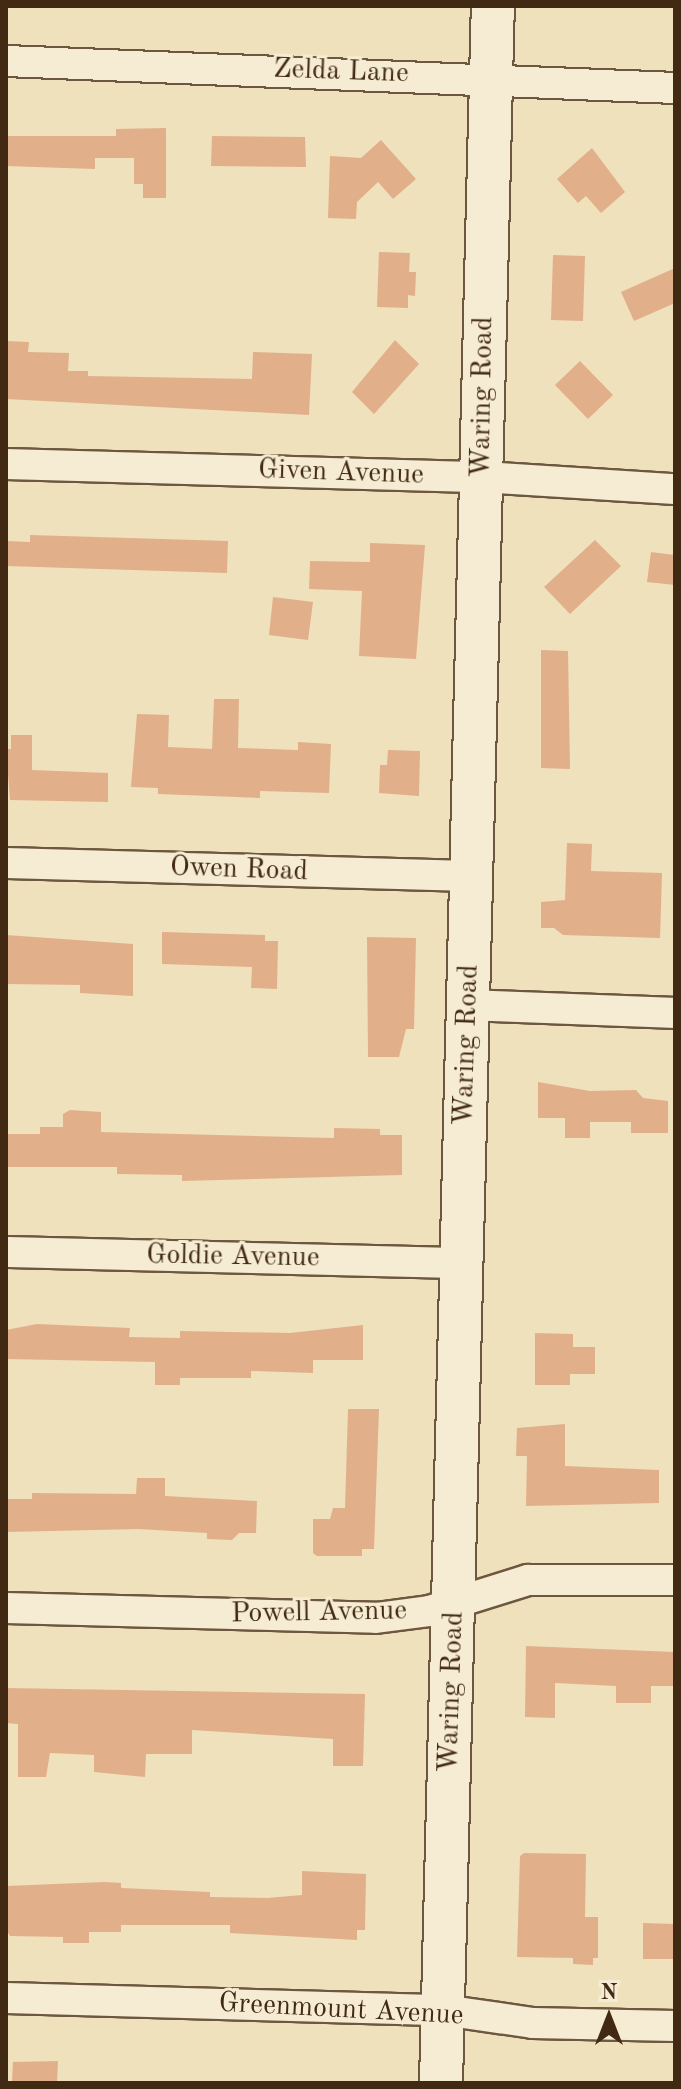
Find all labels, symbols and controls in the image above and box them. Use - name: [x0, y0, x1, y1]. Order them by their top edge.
- street label: Zelda Lane: [273, 53, 409, 91]
- street label: Waring Road: [465, 316, 501, 478]
- street label: Given Avenue: [257, 453, 425, 493]
- street label: Owen Road: [169, 851, 309, 889]
- street label: Waring Road: [447, 964, 487, 1126]
- street label: Goldie Avenue: [146, 1239, 320, 1275]
- street label: Powell Avenue: [231, 1595, 407, 1631]
- street label: Waring Road: [432, 1611, 472, 1773]
- north arrow: [569, 1977, 649, 2057]
- text: N: [601, 1982, 617, 2004]
- street label: Greenmount Avenue: [218, 1987, 464, 2033]

